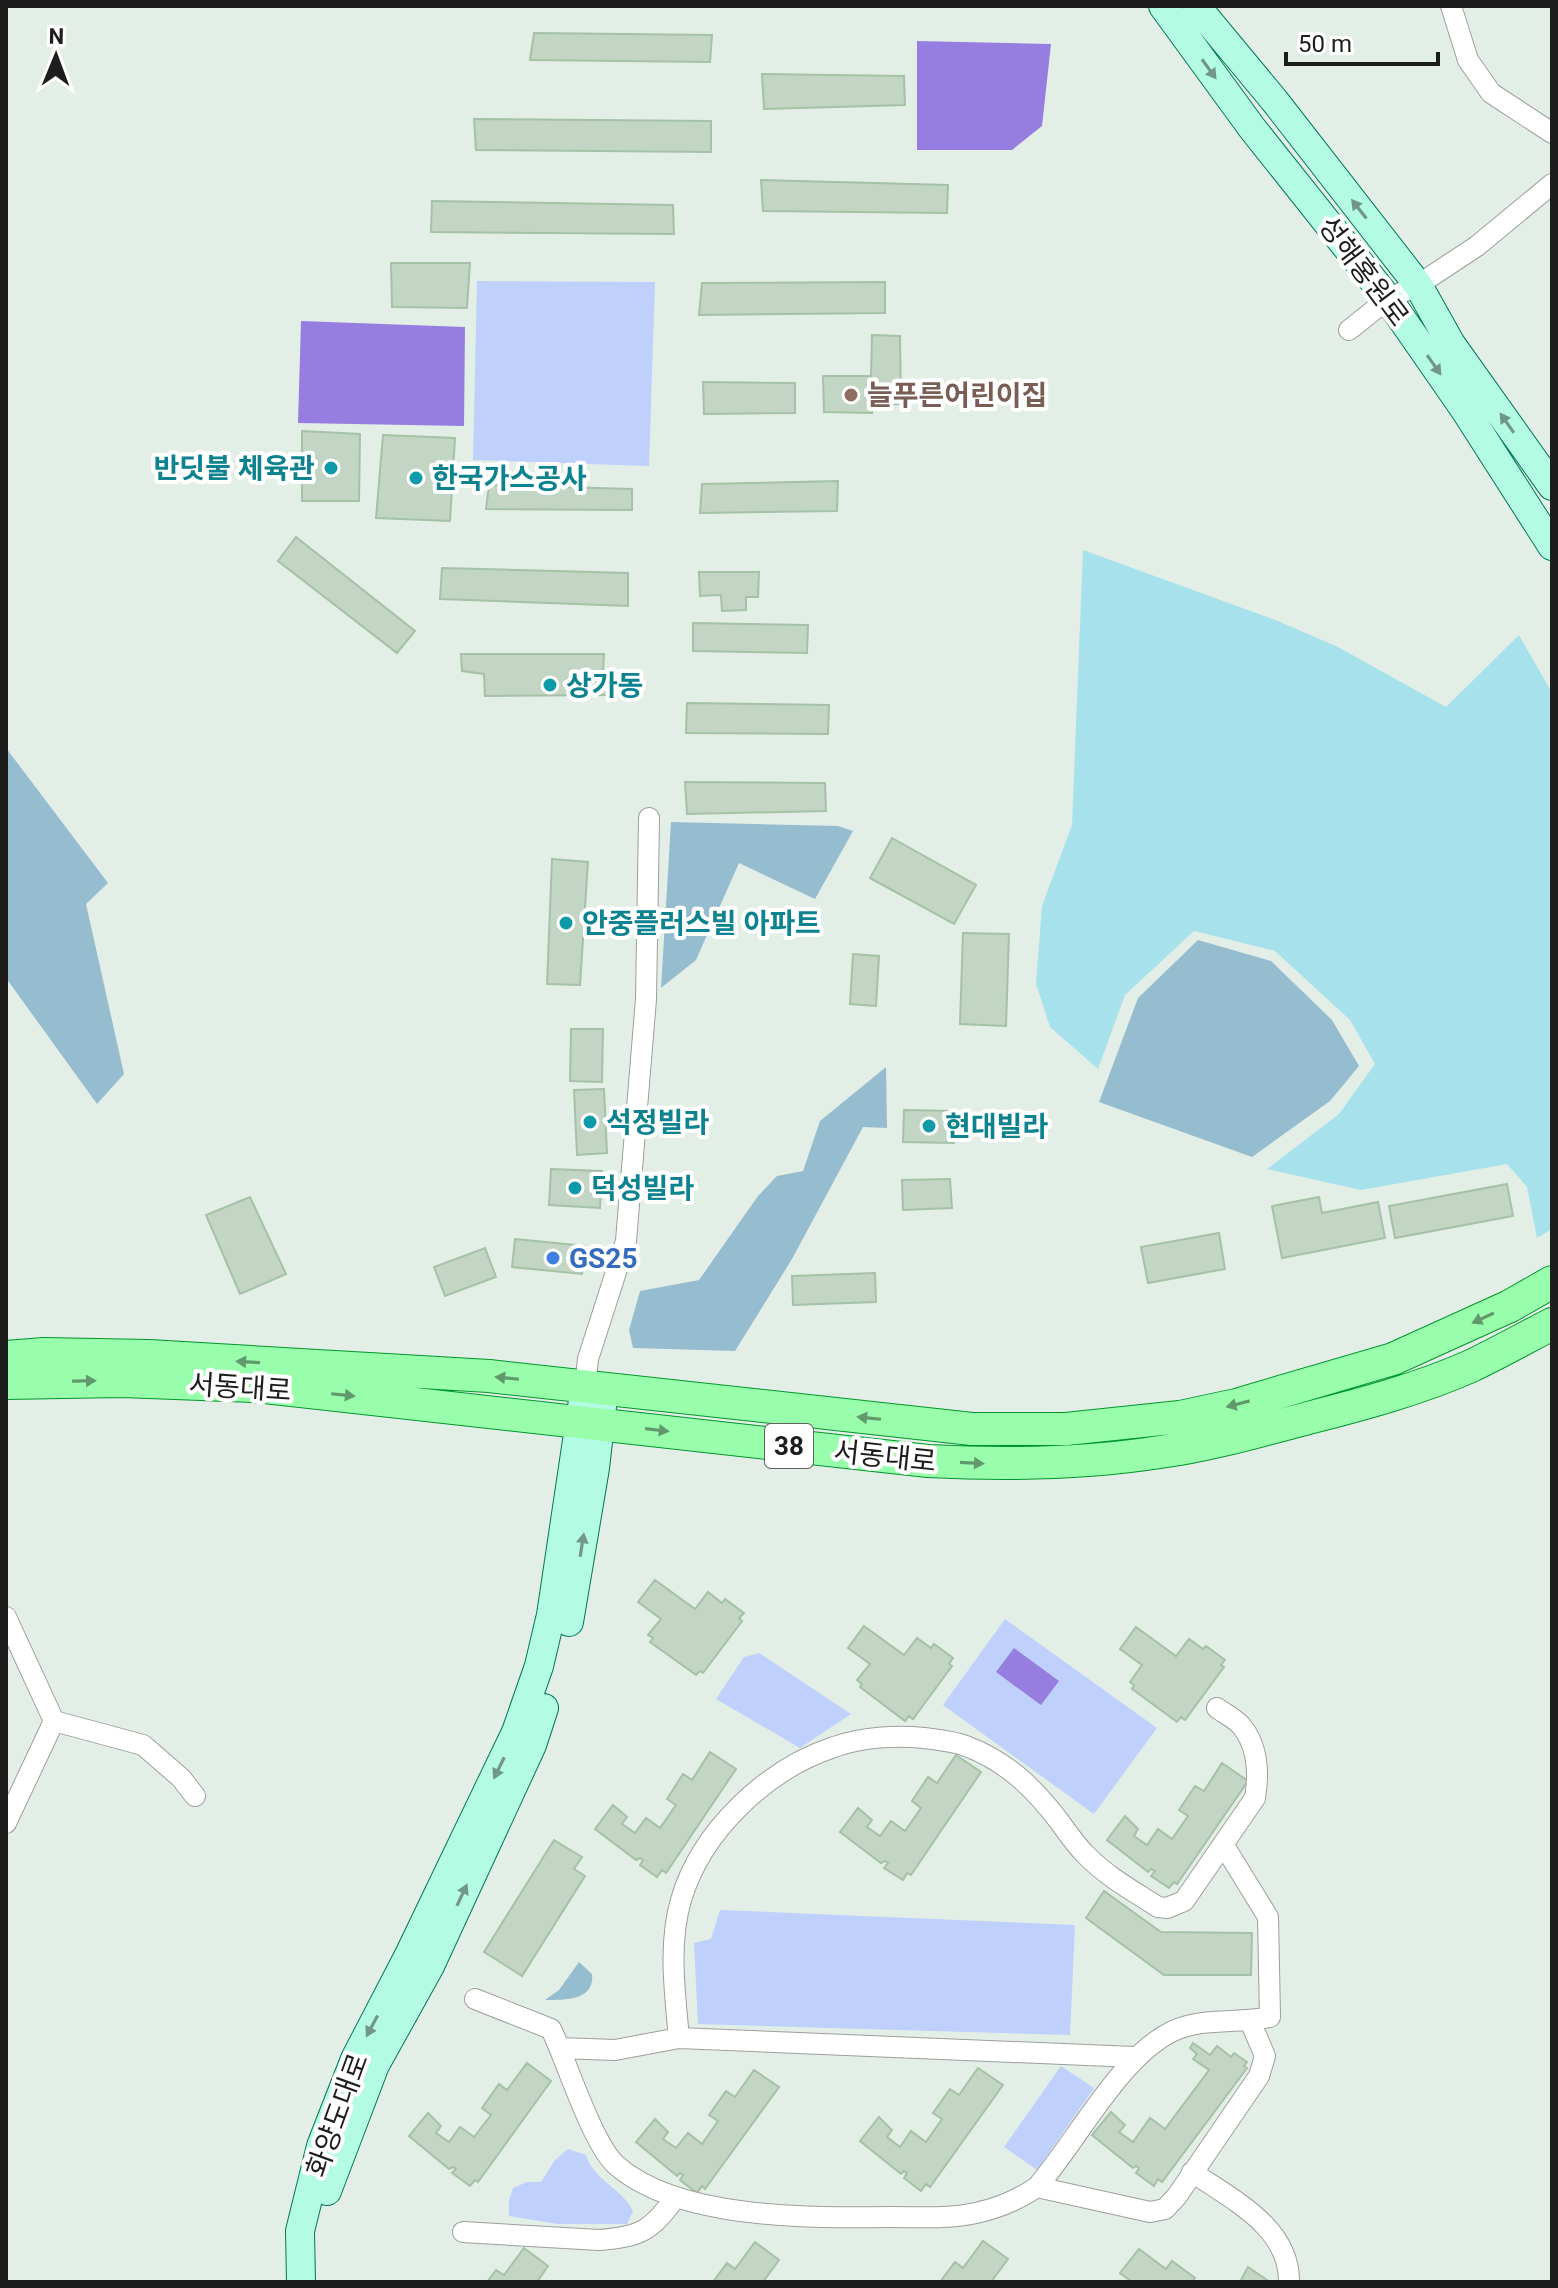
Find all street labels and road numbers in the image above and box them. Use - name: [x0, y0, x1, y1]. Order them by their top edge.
- street label: 성해홍원로: [1312, 210, 1416, 333]
- street label: 서동대로: [187, 1367, 293, 1408]
- road number: 38: [765, 1424, 813, 1468]
- street label: 서동대로: [832, 1435, 938, 1478]
- street label: 화양도대로: [300, 2049, 375, 2181]

